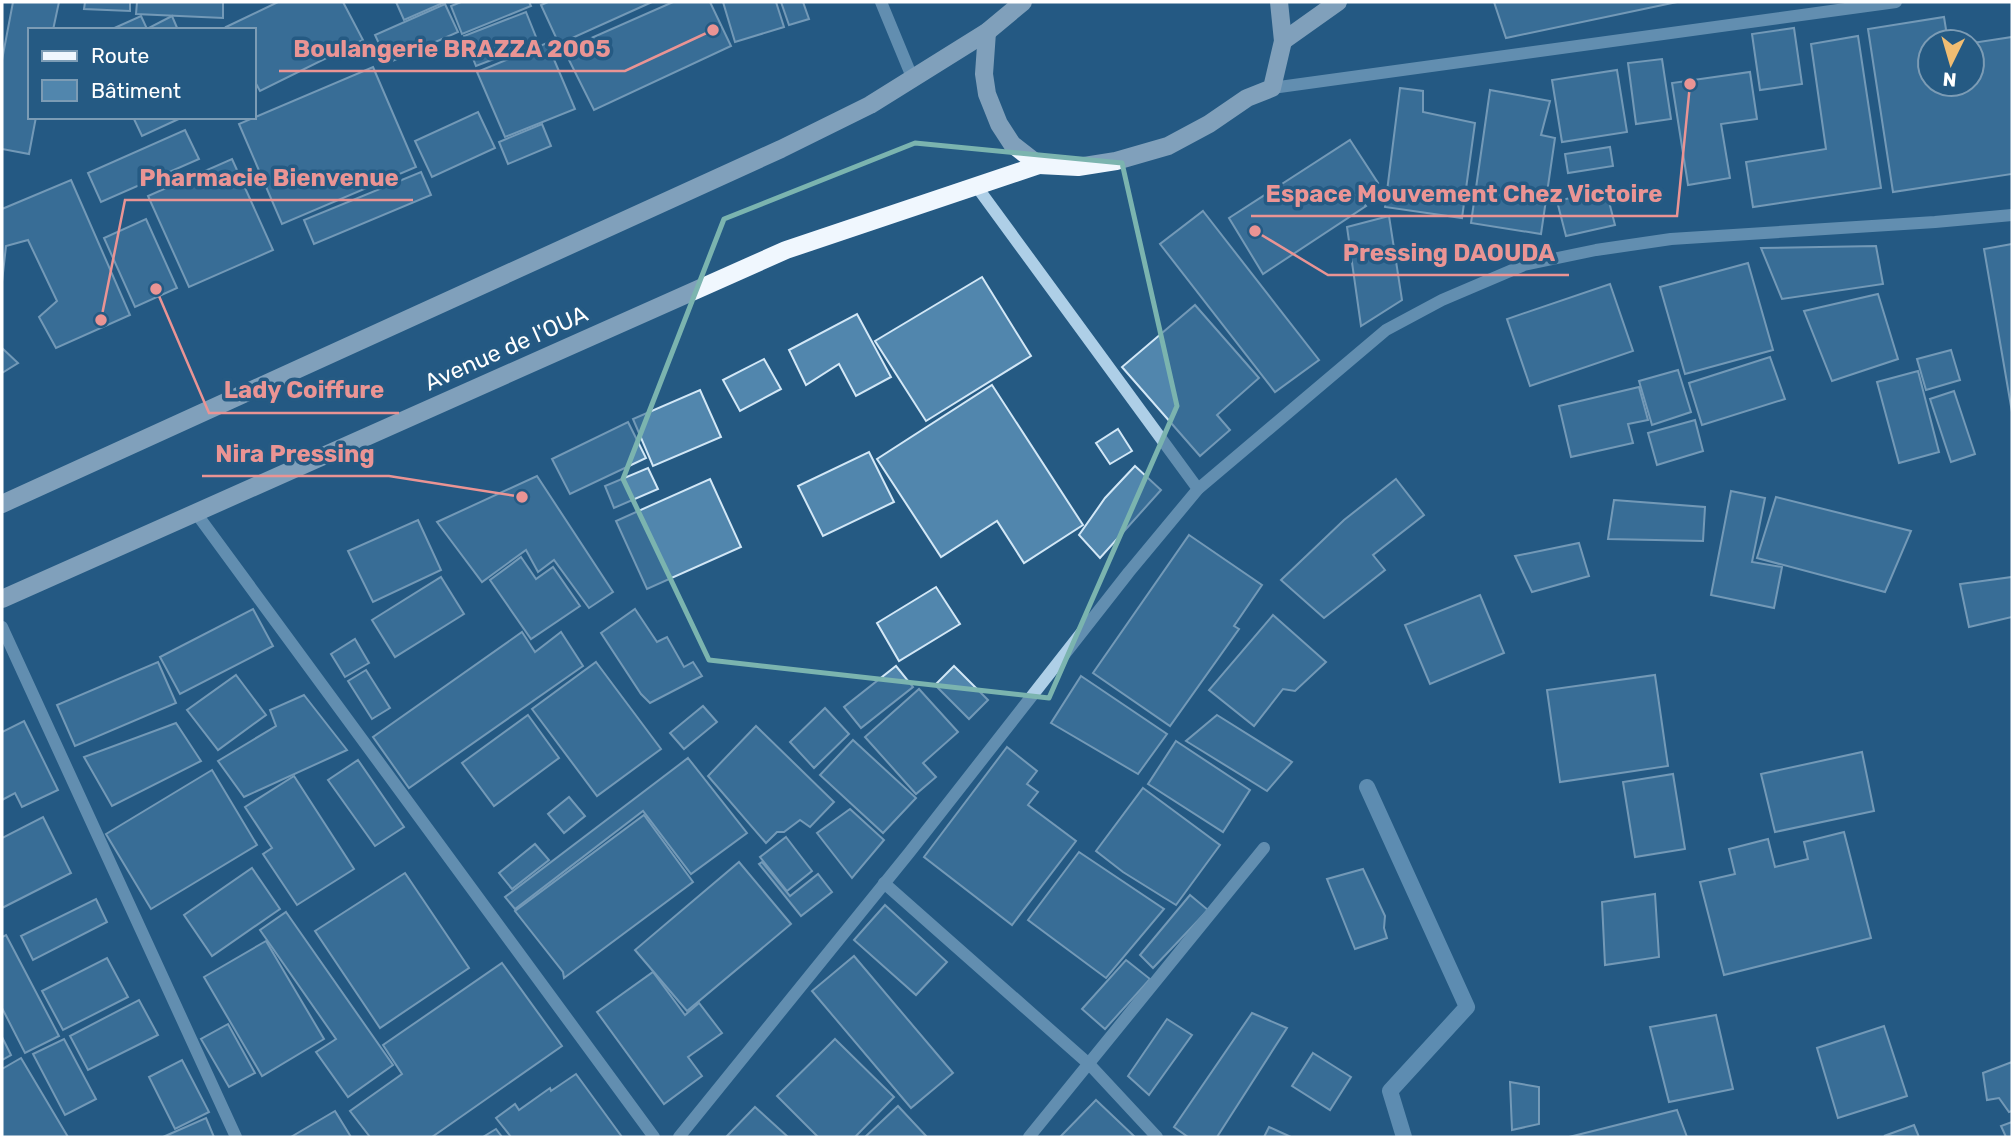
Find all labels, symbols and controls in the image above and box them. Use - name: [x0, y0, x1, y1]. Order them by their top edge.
- callout: Boulangerie BRAZZA 2005: [279, 26, 625, 71]
- legend: [28, 28, 256, 119]
- north arrow: [1916, 28, 1986, 98]
- text: Boulangerie BRAZZA 2005: [293, 35, 611, 63]
- text: Route: [91, 43, 149, 68]
- text: N: [1942, 67, 1957, 91]
- text: Bâtiment: [91, 78, 181, 103]
- callout: Pharmacie Bienvenue: [125, 155, 413, 200]
- text: Pharmacie Bienvenue: [139, 164, 399, 192]
- callout: Espace Mouvement Chez Victoire: [1251, 171, 1677, 216]
- text: Espace Mouvement Chez Victoire: [1266, 180, 1662, 208]
- callout: Pressing DAOUDA: [1328, 230, 1569, 275]
- text: Pressing DAOUDA: [1343, 239, 1555, 267]
- street label: Avenue de l'OUA: [420, 299, 592, 397]
- callout: Lady Coiffure: [209, 368, 399, 413]
- text: Lady Coiffure: [224, 376, 384, 404]
- callout: Nira Pressing: [202, 431, 389, 476]
- text: Nira Pressing: [215, 440, 375, 468]

